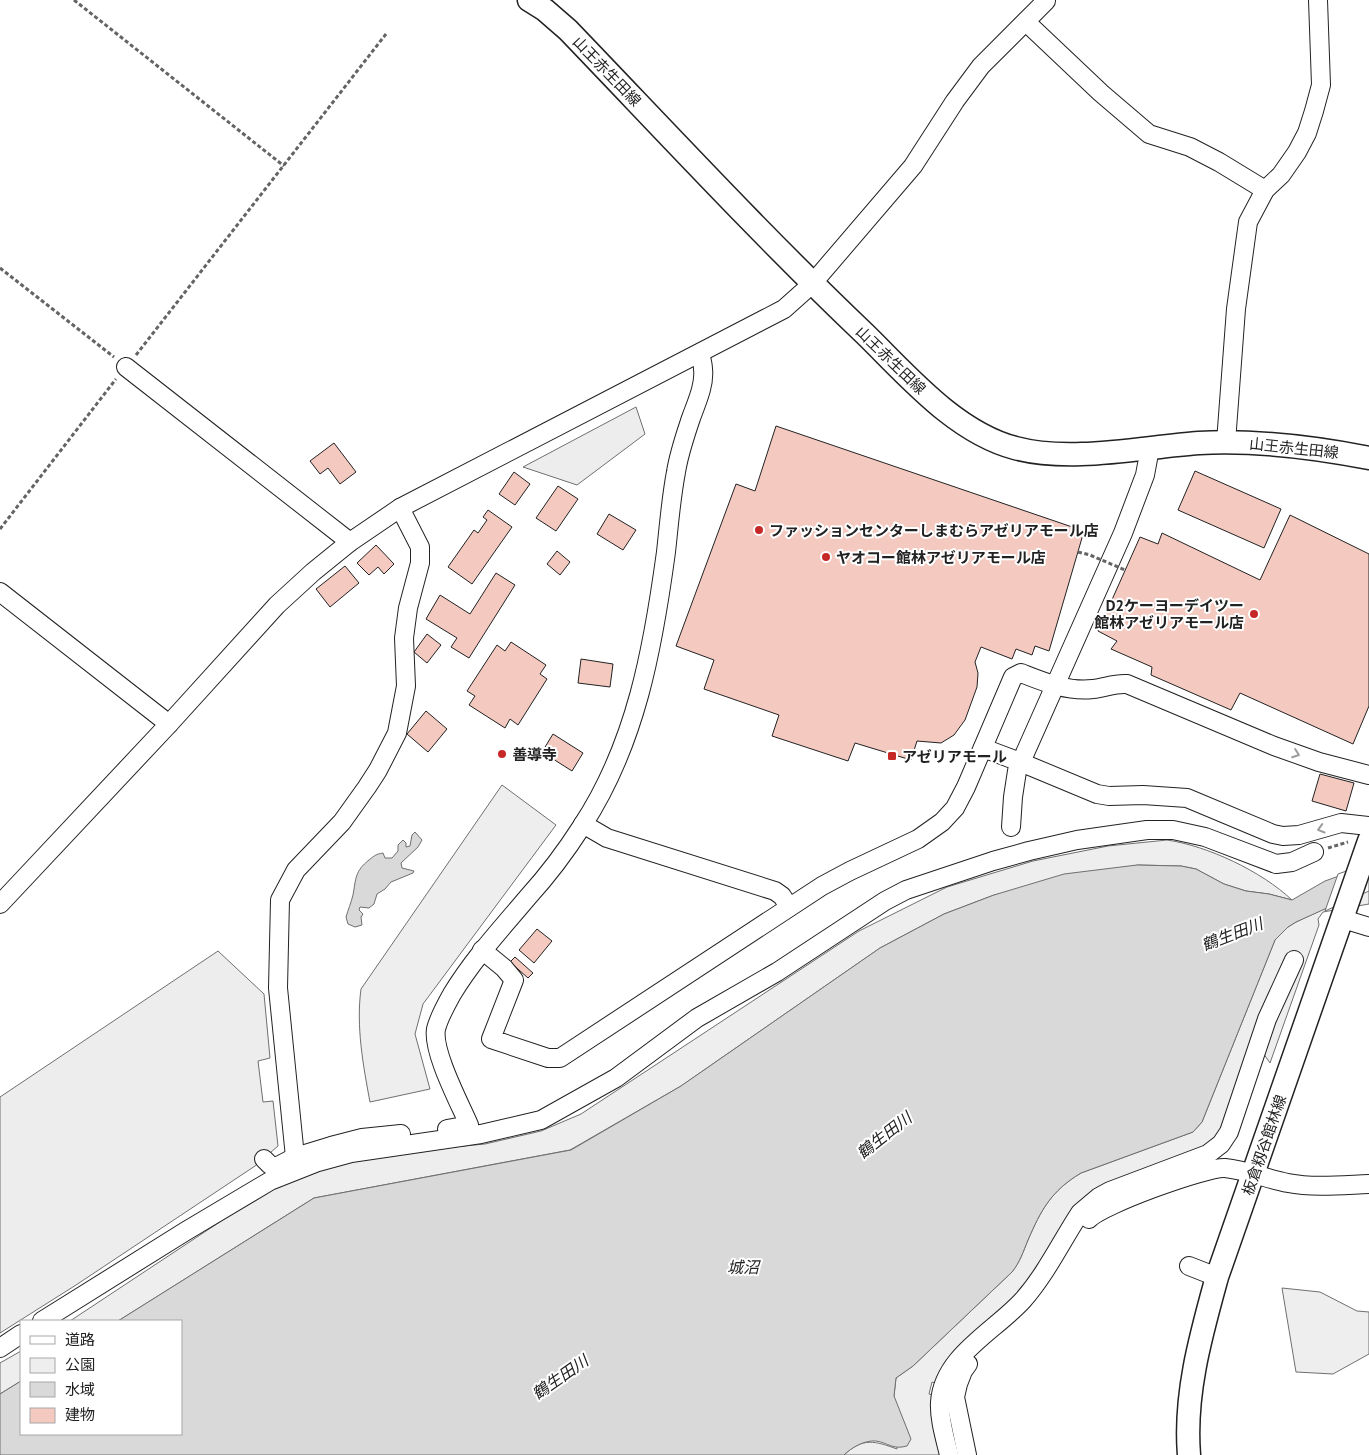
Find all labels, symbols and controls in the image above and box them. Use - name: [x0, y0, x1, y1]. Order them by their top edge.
- street label: 山王赤生田線: [569, 32, 645, 110]
- street label: 山王赤生田線: [852, 322, 930, 398]
- street label: 山王赤生田線: [1248, 434, 1340, 462]
- place label: ファッションセンターしまむらアゼリアモール店: [769, 521, 1099, 540]
- marker: ファッションセンターしまむらアゼリアモール店: [753, 524, 765, 536]
- place label: ヤオコー館林アゼリアモール店: [836, 548, 1046, 567]
- marker: ヤオコー館林アゼリアモール店: [820, 551, 832, 563]
- place label: D2ケーヨーデイツー 館林アゼリアモール店: [1094, 596, 1244, 632]
- marker: D2ケーヨーデイツー 館林アゼリアモール店: [1248, 608, 1260, 620]
- place label: 善導寺: [512, 745, 557, 764]
- place label: アゼリアモール: [902, 747, 1007, 766]
- marker: 善導寺: [496, 748, 508, 760]
- one-way arrow: [1292, 748, 1300, 758]
- marker: アゼリアモール: [886, 750, 898, 762]
- one-way arrow: [1318, 823, 1326, 833]
- water label: 鶴生田川: [1199, 912, 1267, 955]
- street label: 板倉籾谷館林線: [1238, 1092, 1290, 1198]
- water label: 鶴生田川: [853, 1106, 917, 1163]
- water label: 城沼: [727, 1257, 761, 1277]
- legend: [20, 1320, 182, 1435]
- text: 道路: [65, 1330, 95, 1349]
- water label: 鶴生田川: [528, 1349, 594, 1404]
- text: 公園: [65, 1355, 95, 1374]
- text: 水域: [65, 1380, 95, 1399]
- text: 建物: [65, 1405, 95, 1424]

